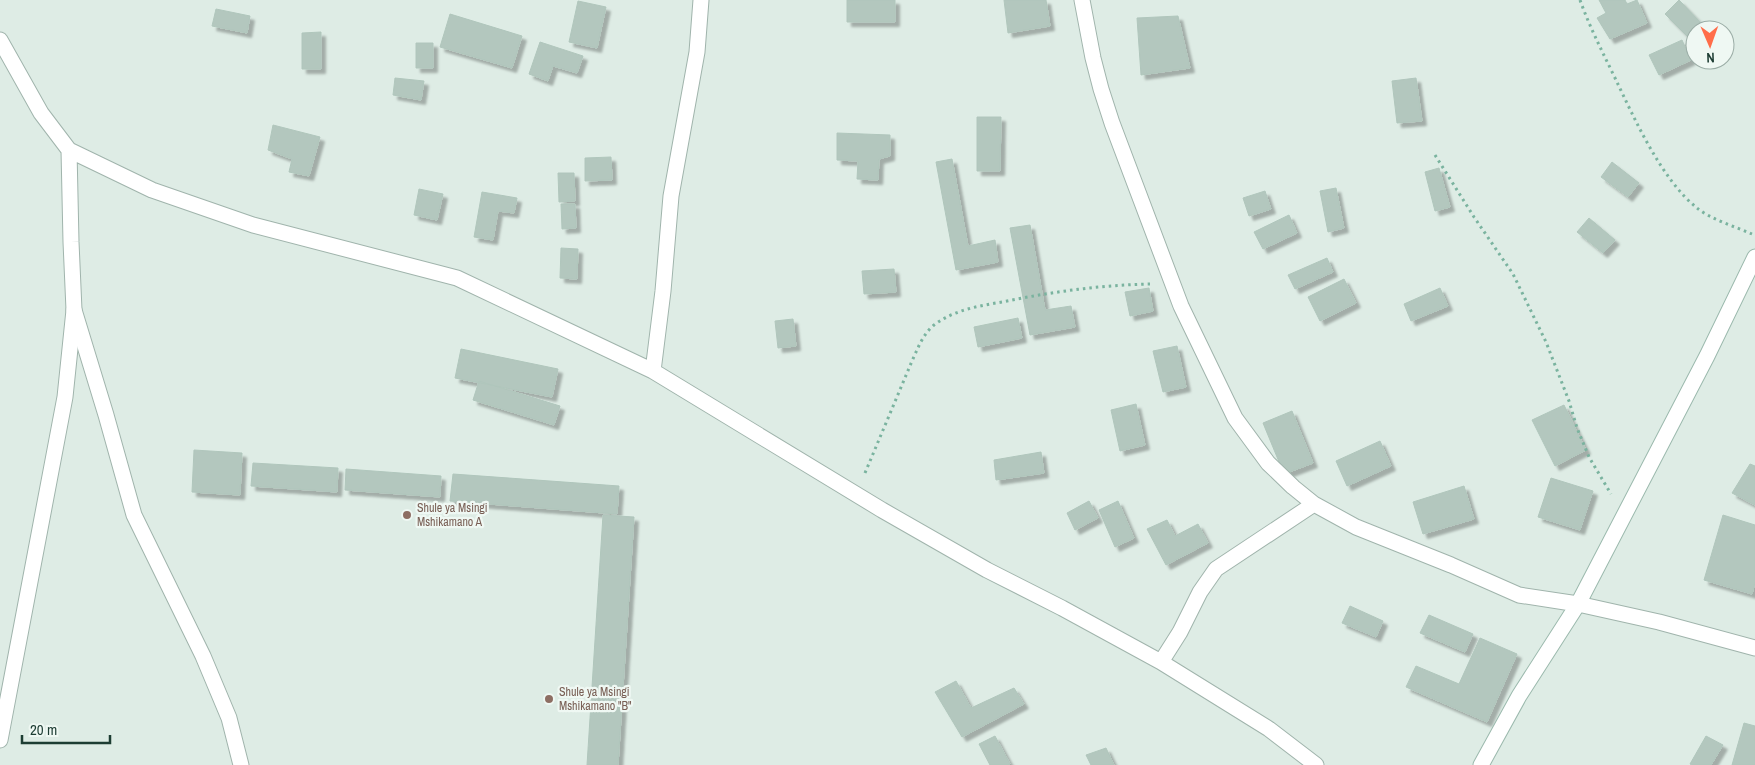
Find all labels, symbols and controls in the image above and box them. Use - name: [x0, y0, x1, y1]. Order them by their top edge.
- north arrow: [1685, 20, 1735, 70]
- text: N: [1706, 49, 1715, 67]
- place label: Shule ya Msingi Mshikamano A: [417, 500, 488, 530]
- marker: Shule ya Msingi Mshikamano A: [401, 509, 413, 521]
- place label: Shule ya Msingi Mshikamano "B": [559, 684, 632, 714]
- marker: Shule ya Msingi Mshikamano "B": [543, 693, 555, 705]
- scale bar: [22, 712, 110, 744]
- text: 20 m: [30, 719, 57, 740]

